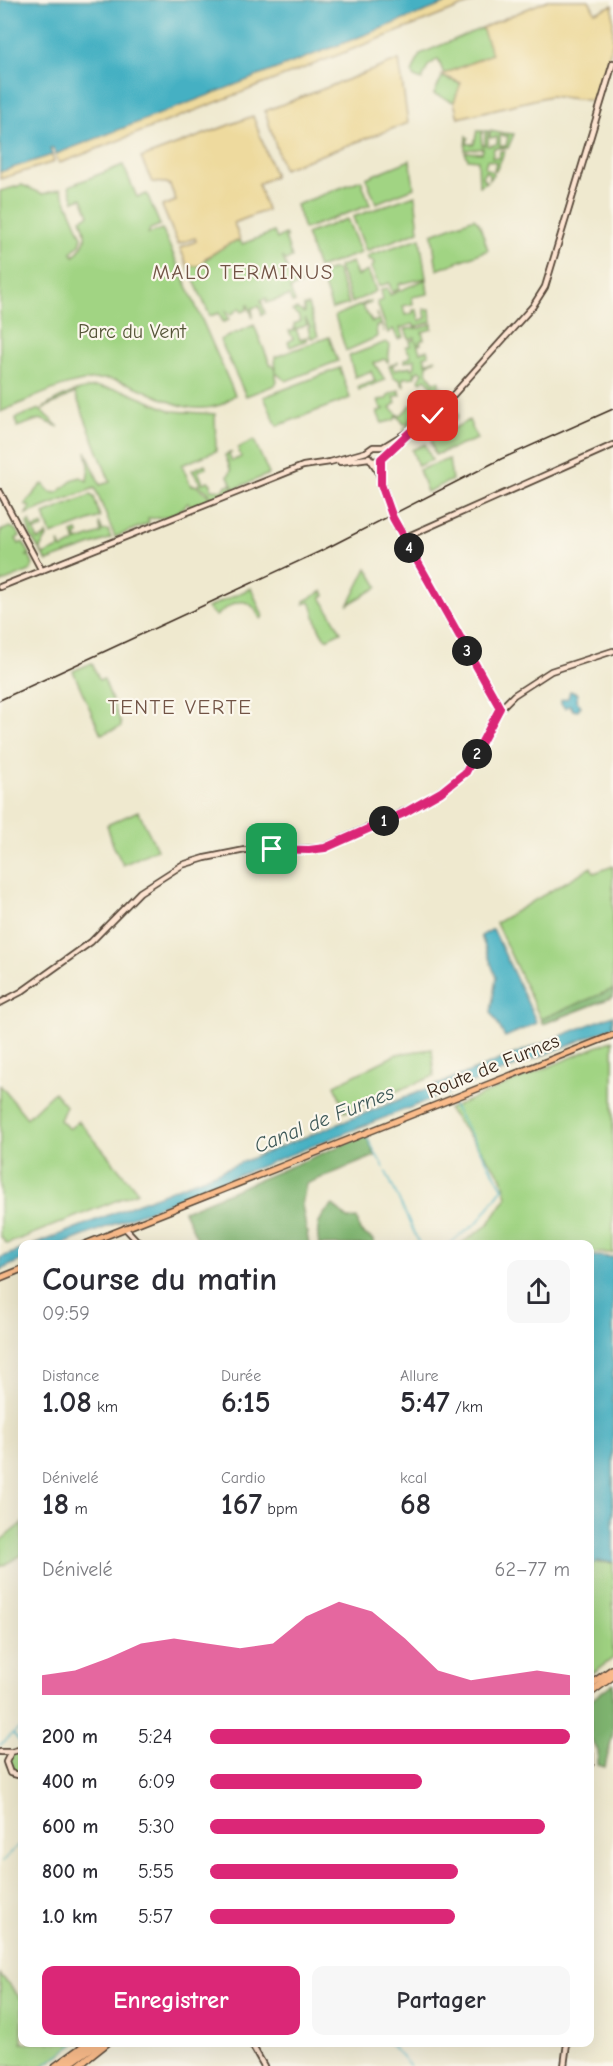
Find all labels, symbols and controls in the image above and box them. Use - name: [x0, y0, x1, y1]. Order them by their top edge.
- district label: MALO TERMINUS: [152, 260, 334, 284]
- park label: Parc du Vent: [78, 320, 187, 343]
- pin: [407, 390, 458, 441]
- icon: check: [416, 399, 449, 432]
- pin: 4: [394, 533, 424, 563]
- text: 4: [405, 539, 413, 557]
- pin: 3: [452, 636, 482, 666]
- text: 3: [463, 642, 471, 660]
- district label: TENTE VERTE: [108, 695, 252, 719]
- pin: 2: [462, 739, 492, 769]
- text: 2: [473, 745, 481, 763]
- pin: 1: [369, 806, 399, 836]
- text: 1: [381, 812, 387, 830]
- pin: [246, 823, 297, 874]
- icon: arrive: [255, 832, 288, 865]
- street label: Route de Furnes: [423, 1029, 563, 1103]
- water label: Canal de Furnes: [251, 1080, 398, 1158]
- text: Course du matin: [42, 1260, 277, 1298]
- button: share: [507, 1260, 570, 1323]
- text: 09:59: [42, 1302, 90, 1325]
- text: Distance: [42, 1367, 99, 1385]
- text: Durée: [221, 1367, 261, 1385]
- text: Allure: [400, 1367, 439, 1385]
- text: 1.08: [42, 1385, 92, 1420]
- text: 6:15: [221, 1385, 271, 1420]
- text: 5:47: [400, 1385, 450, 1420]
- text: km: [92, 1398, 118, 1416]
- text: /km: [450, 1398, 483, 1416]
- text: Dénivelé: [42, 1469, 98, 1487]
- text: Cardio: [221, 1469, 266, 1487]
- text: kcal: [400, 1469, 427, 1487]
- text: 18: [42, 1487, 69, 1522]
- text: 167: [221, 1487, 262, 1522]
- text: 68: [400, 1487, 431, 1522]
- text: m: [69, 1500, 88, 1518]
- text: bpm: [262, 1500, 298, 1518]
- text: Dénivelé: [42, 1558, 113, 1581]
- text: 62–77 m: [495, 1558, 570, 1581]
- text: 200 m: [42, 1725, 98, 1748]
- text: 5:24: [138, 1725, 173, 1748]
- text: 400 m: [42, 1770, 97, 1793]
- text: 6:09: [138, 1770, 175, 1793]
- text: 600 m: [42, 1815, 98, 1838]
- text: 5:30: [138, 1815, 175, 1838]
- text: 800 m: [42, 1860, 98, 1883]
- text: 5:55: [138, 1860, 174, 1883]
- text: 1.0 km: [42, 1905, 98, 1928]
- text: 5:57: [138, 1905, 173, 1928]
- button: Enregistrer: [42, 1966, 300, 2035]
- button: Partager: [312, 1966, 570, 2035]

